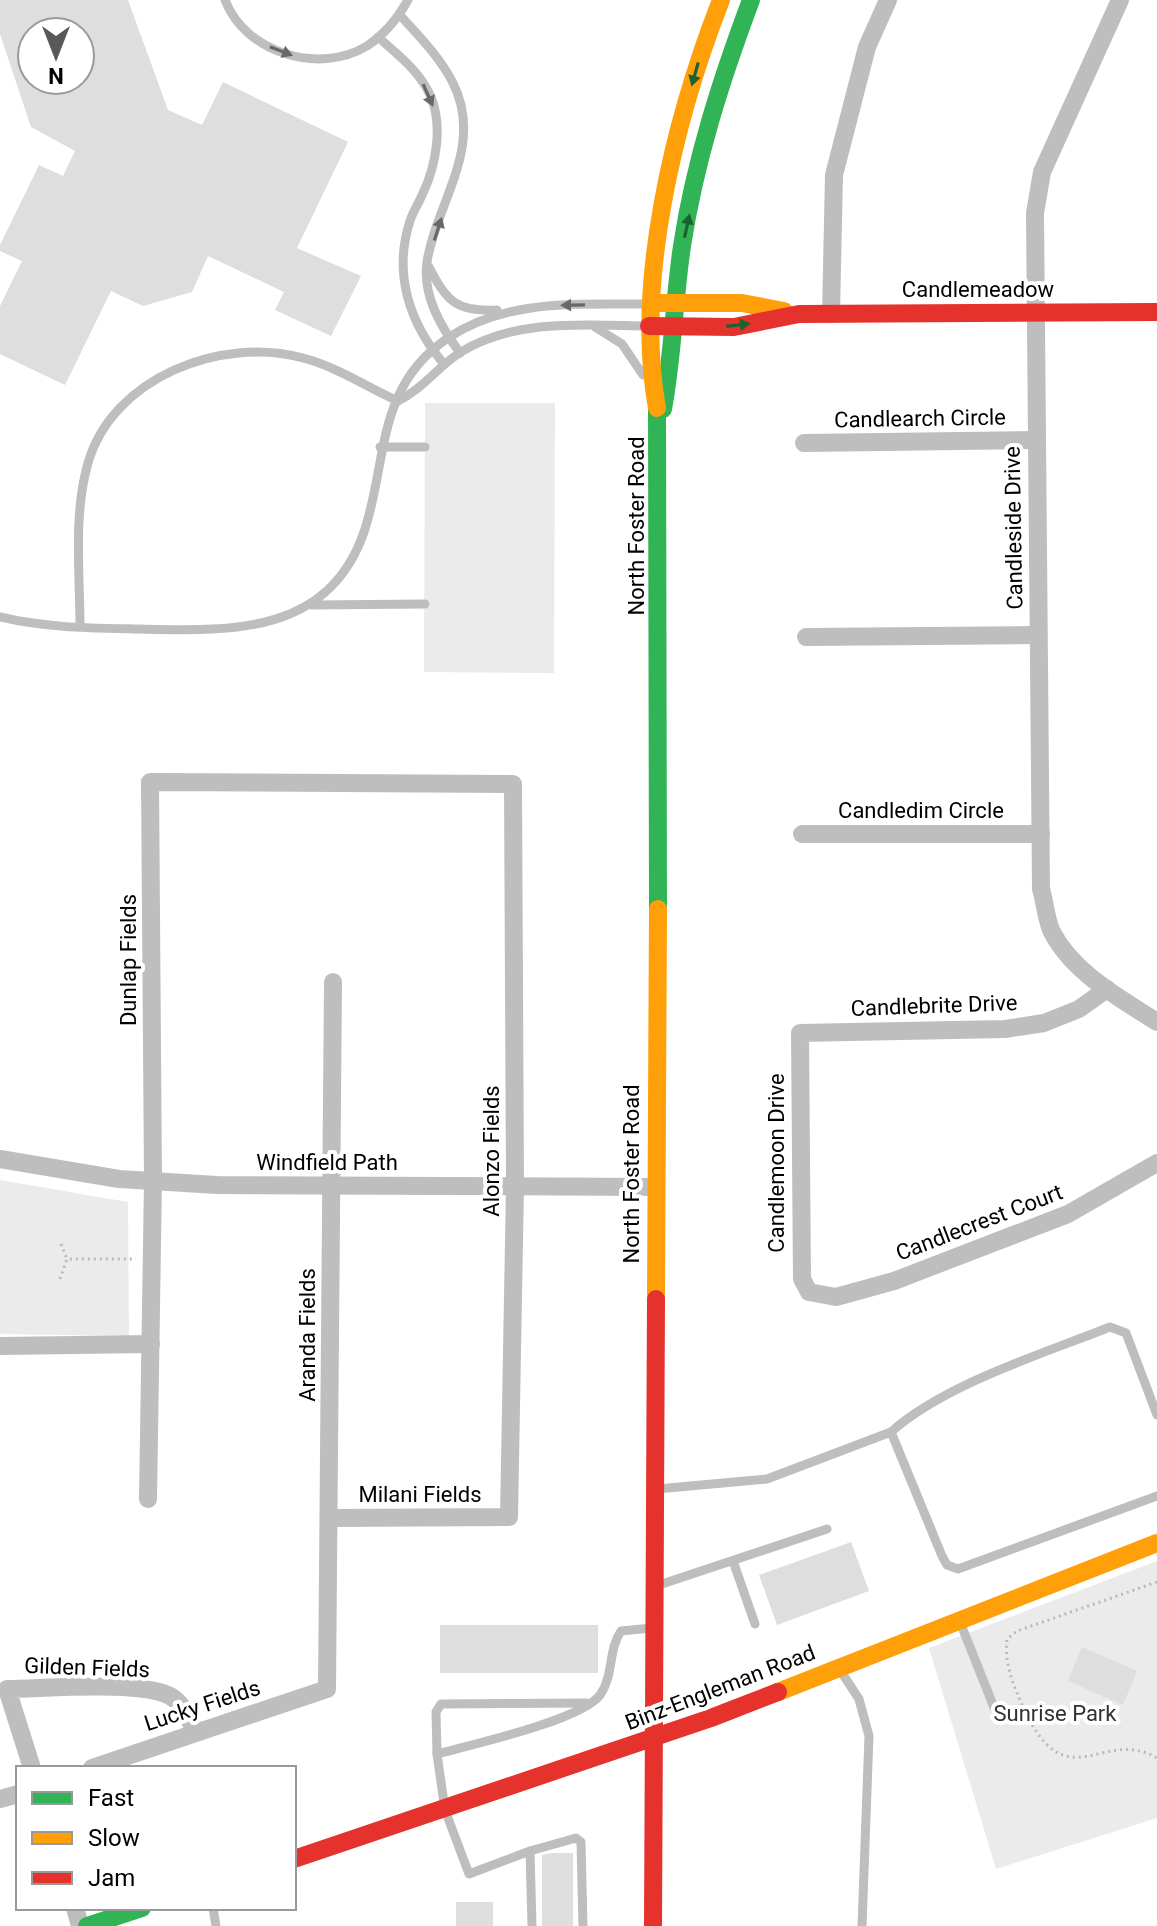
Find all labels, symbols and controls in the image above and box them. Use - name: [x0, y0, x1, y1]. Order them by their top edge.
- north arrow: [16, 16, 96, 96]
- one-way arrow: [269, 45, 293, 58]
- one-way arrow: [688, 62, 701, 86]
- text: N: [48, 63, 64, 88]
- one-way arrow: [421, 84, 434, 107]
- one-way arrow: [681, 213, 693, 238]
- one-way arrow: [433, 216, 445, 240]
- street label: Candlemeadow: [902, 277, 1055, 302]
- one-way arrow: [560, 299, 585, 311]
- one-way arrow: [726, 318, 751, 331]
- street label: Candlearch Circle: [834, 405, 1006, 432]
- street label: North Foster Road: [624, 436, 649, 616]
- street label: Candleside Drive: [1000, 446, 1027, 610]
- street label: Candledim Circle: [838, 798, 1004, 823]
- street label: Dunlap Fields: [116, 894, 141, 1026]
- street label: Candlebrite Drive: [850, 990, 1018, 1021]
- street label: Candlemoon Drive: [764, 1073, 789, 1253]
- street label: North Foster Road: [619, 1084, 644, 1264]
- street label: Alonzo Fields: [479, 1085, 504, 1217]
- street label: Windfield Path: [256, 1150, 398, 1175]
- street label: Candlecrest Court: [892, 1179, 1066, 1266]
- street label: Aranda Fields: [295, 1268, 320, 1402]
- street label: Milani Fields: [358, 1482, 482, 1507]
- street label: Binz-Engleman Road: [622, 1640, 819, 1735]
- street label: Gilden Fields: [24, 1653, 150, 1682]
- street label: Lucky Fields: [141, 1675, 263, 1736]
- park label: Sunrise Park: [994, 1701, 1117, 1726]
- legend: [16, 1766, 296, 1910]
- text: Fast: [88, 1784, 134, 1812]
- text: Slow: [88, 1824, 140, 1852]
- text: Jam: [88, 1864, 135, 1892]

